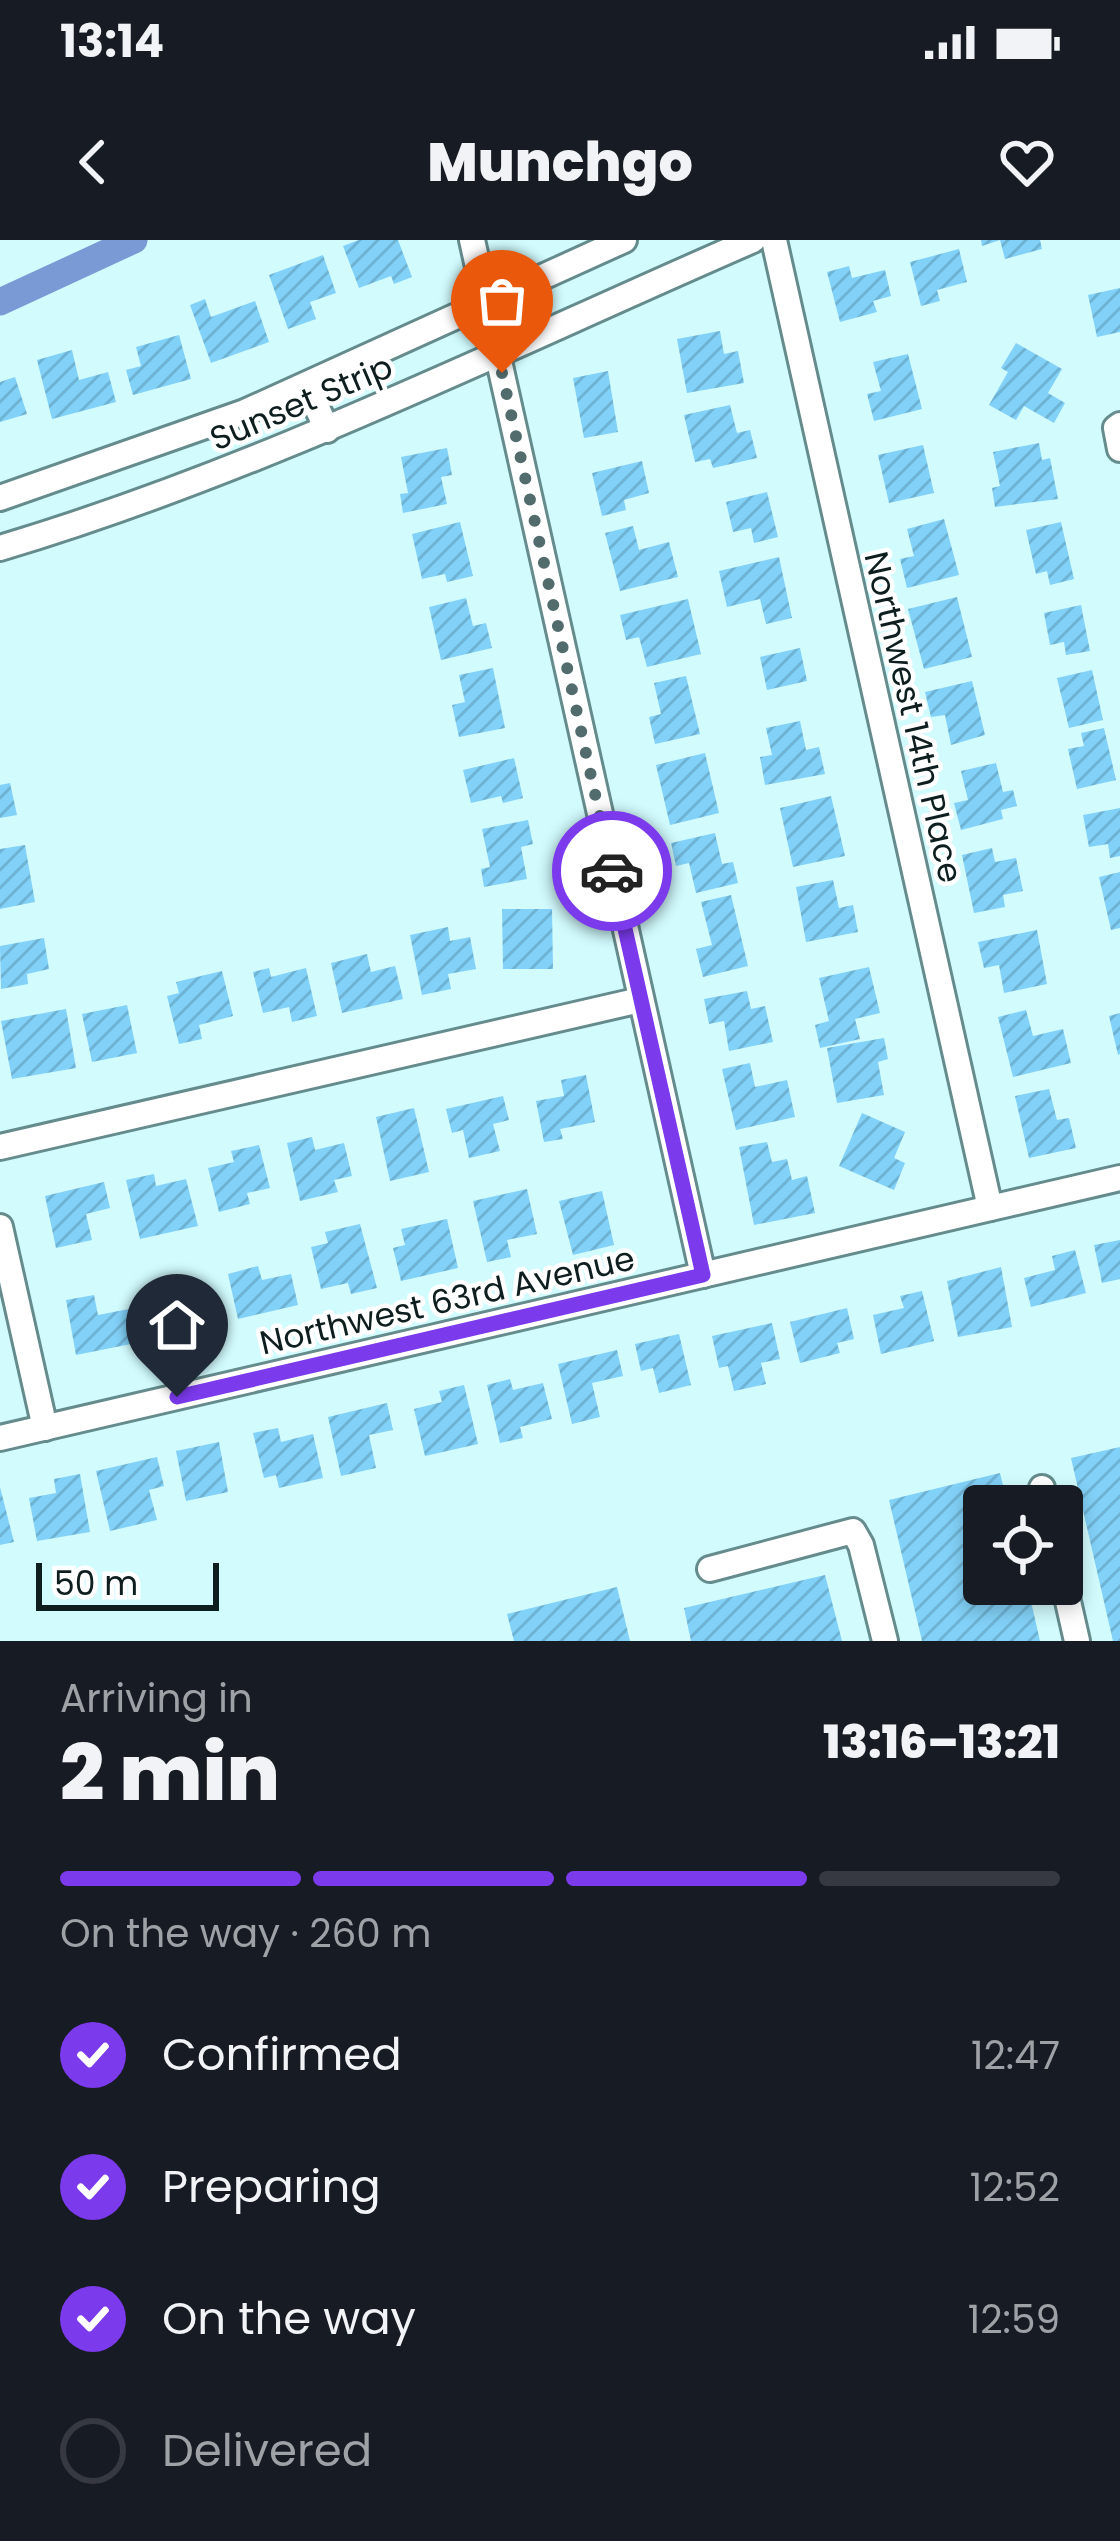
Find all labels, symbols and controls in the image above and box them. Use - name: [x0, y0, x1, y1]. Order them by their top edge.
- text: 13:14: [60, 10, 164, 73]
- text: Munchgo: [427, 124, 693, 200]
- icon: back: [60, 129, 126, 195]
- icon: heart: [994, 129, 1060, 195]
- pin: [451, 250, 553, 373]
- icon: bag: [469, 268, 535, 334]
- street label: Sunset Strip: [203, 343, 400, 462]
- street label: Northwest 14th Place: [853, 547, 974, 887]
- courier: [552, 811, 672, 931]
- icon: car: [579, 838, 645, 904]
- street label: Northwest 63rd Avenue: [255, 1235, 639, 1366]
- pin: [126, 1274, 228, 1397]
- icon: home: [144, 1292, 210, 1358]
- map controls: [963, 1485, 1083, 1605]
- button: locate: [963, 1485, 1083, 1605]
- scale bar: [36, 1557, 219, 1610]
- text: 50 m: [54, 1560, 138, 1607]
- text: Arriving in: [60, 1671, 253, 1726]
- text: 13:16–13:21: [823, 1711, 1060, 1774]
- text: 2 min: [60, 1718, 280, 1827]
- text: On the way · 260 m: [60, 1906, 431, 1961]
- icon: check: [60, 2022, 126, 2088]
- text: Confirmed: [162, 2023, 402, 2086]
- text: 12:47: [971, 2028, 1060, 2083]
- icon: check: [60, 2154, 126, 2220]
- text: Preparing: [162, 2155, 381, 2218]
- text: 12:52: [970, 2160, 1060, 2215]
- icon: check: [60, 2286, 126, 2352]
- text: On the way: [162, 2287, 416, 2350]
- text: 12:59: [968, 2292, 1060, 2347]
- text: Delivered: [162, 2419, 372, 2482]

